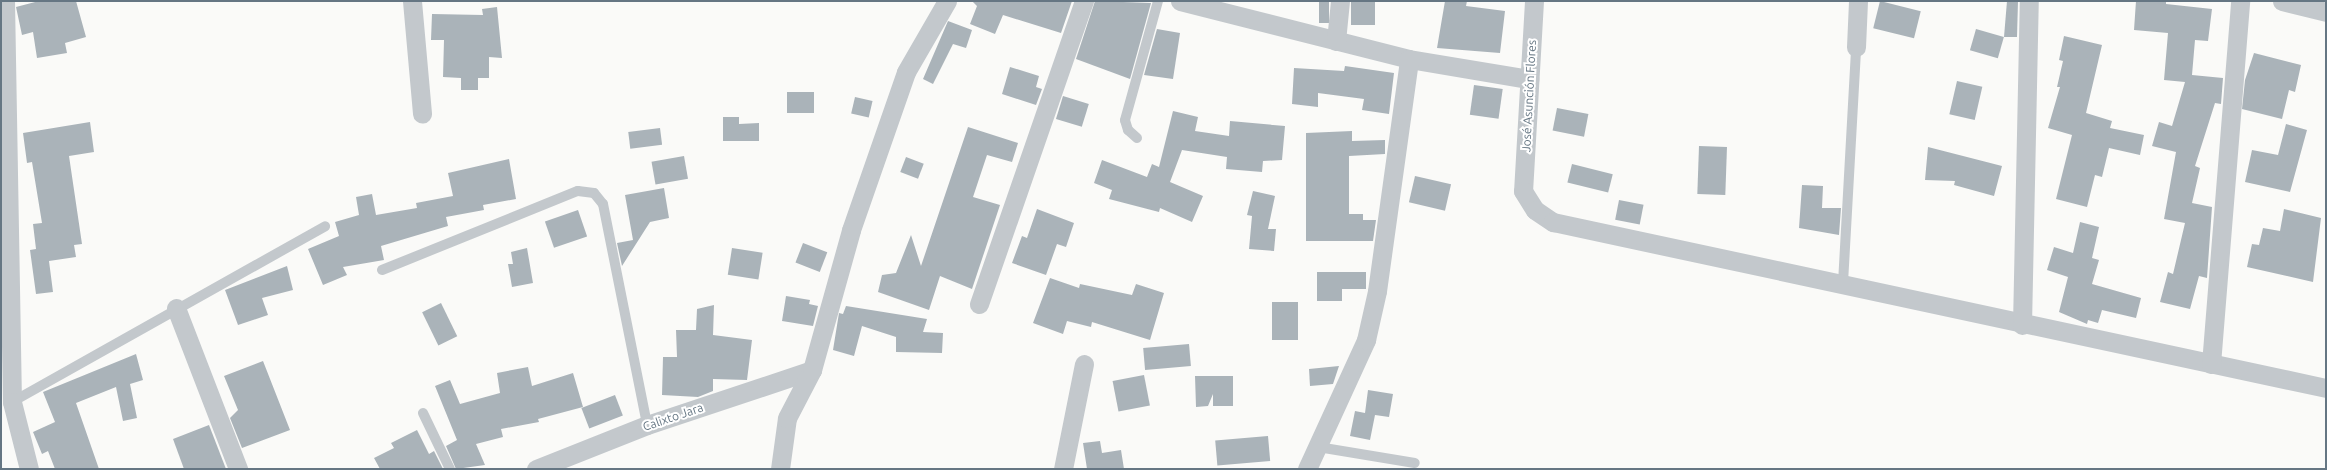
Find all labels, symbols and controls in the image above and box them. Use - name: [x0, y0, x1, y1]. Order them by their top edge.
- street label: José Asunción Flores: [1519, 40, 1539, 152]
- street label: Calixto Jara: [641, 400, 705, 434]

